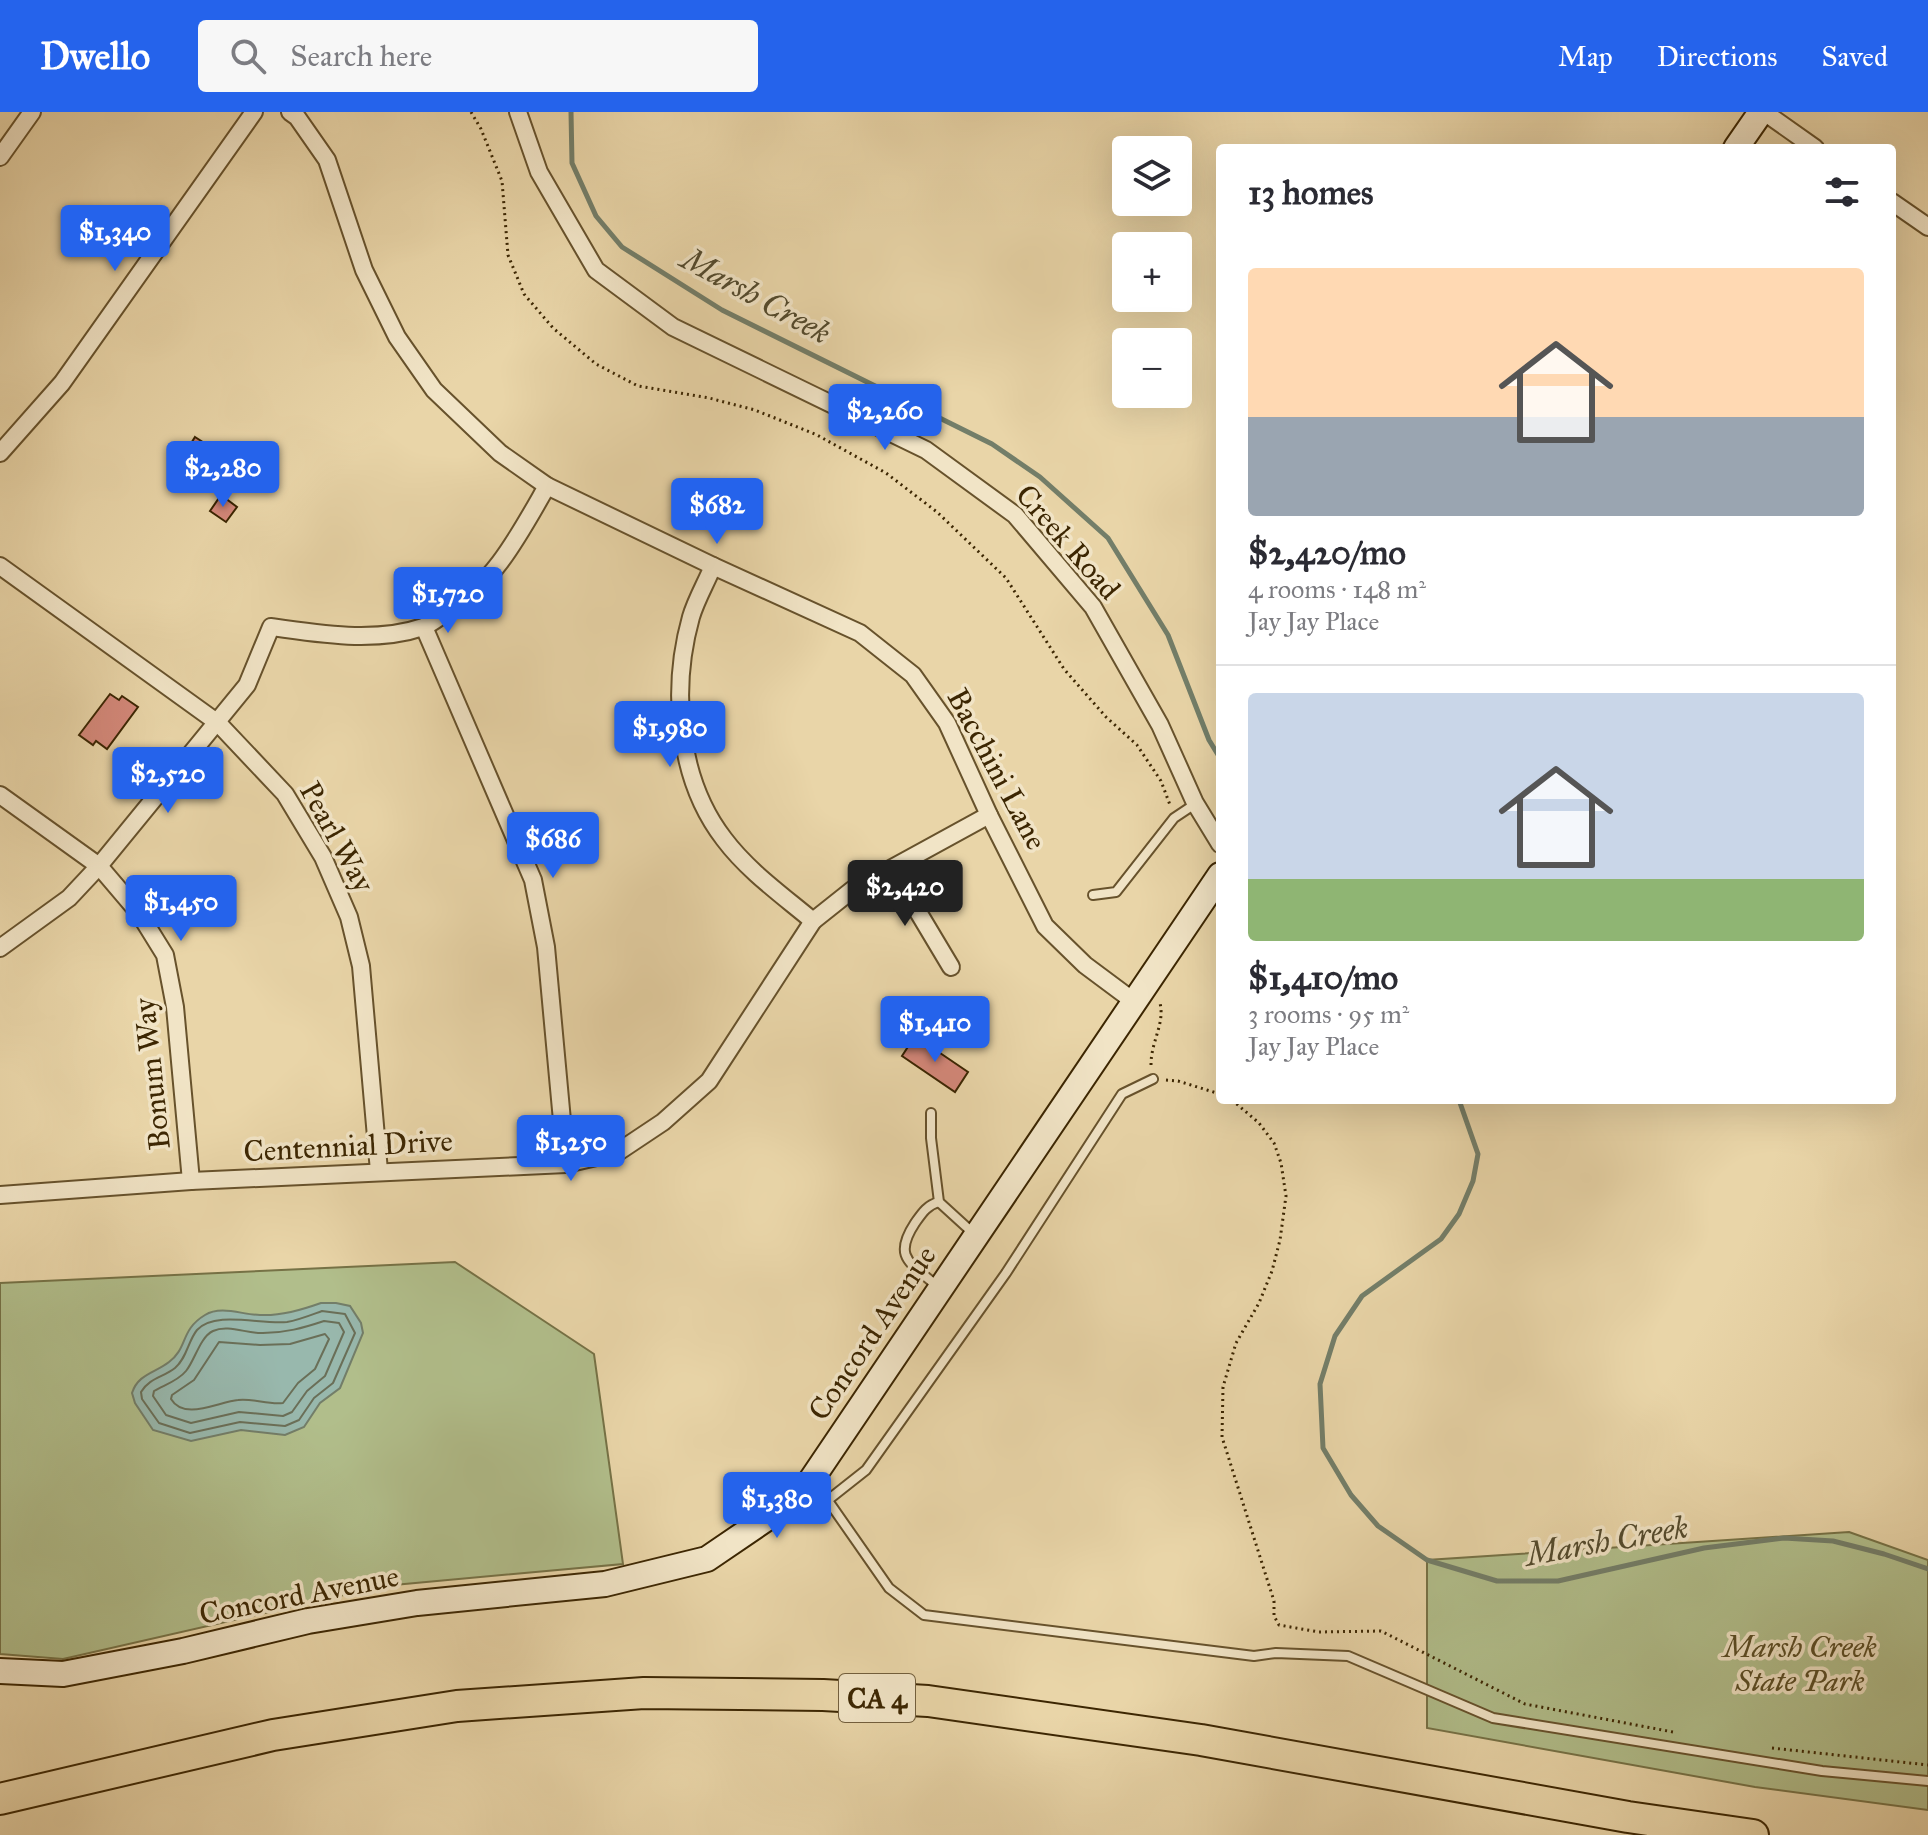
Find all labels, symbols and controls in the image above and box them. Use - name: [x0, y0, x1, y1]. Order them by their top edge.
- search box: [198, 20, 758, 92]
- text: Dwello: [40, 33, 150, 79]
- icon: search: [226, 34, 270, 78]
- text: Search here: [290, 38, 432, 74]
- text: Map: [1558, 39, 1613, 74]
- text: Directions: [1657, 39, 1778, 74]
- text: Saved: [1822, 39, 1888, 74]
- map controls: [1112, 136, 1192, 408]
- button: layers: [1112, 136, 1192, 216]
- icon: filters: [1820, 170, 1864, 214]
- text: 13 homes: [1248, 172, 1373, 213]
- pin: $1,340: [50, 205, 180, 273]
- text: $1,340: [79, 215, 151, 247]
- button: +: [1112, 232, 1192, 312]
- water label: Marsh Creek: [672, 238, 837, 353]
- icon: home: [1484, 320, 1628, 464]
- button: −: [1112, 328, 1192, 408]
- pin: $2,260: [820, 384, 950, 452]
- text: $2,260: [847, 394, 923, 426]
- pin: $2,280: [158, 441, 288, 509]
- text: $2,280: [184, 451, 262, 483]
- street label: Creek Road: [1008, 477, 1128, 607]
- pin: $682: [670, 478, 764, 546]
- text: $682: [689, 488, 745, 520]
- text: $2,420/mo: [1248, 532, 1406, 573]
- pin: $1,720: [383, 567, 513, 635]
- text: 4 rooms · 148 m²: [1248, 573, 1426, 605]
- text: $1,720: [412, 577, 484, 609]
- text: Jay Jay Place: [1248, 605, 1379, 637]
- street label: Bacchini Lane: [940, 682, 1054, 856]
- pin: $1,980: [605, 701, 735, 769]
- text: $1,980: [632, 711, 708, 743]
- icon: home: [1484, 745, 1628, 889]
- pin: $2,520: [103, 747, 233, 815]
- text: $2,520: [130, 757, 206, 789]
- street label: Pearl Way: [292, 776, 382, 899]
- pin: $686: [506, 812, 600, 880]
- text: $686: [525, 822, 581, 854]
- pin: $2,420: [840, 860, 970, 928]
- text: $2,420: [866, 870, 944, 902]
- pin: $1,450: [116, 875, 246, 943]
- text: $1,450: [144, 885, 218, 917]
- text: $1,410/mo: [1248, 957, 1398, 998]
- street label: Bonum Way: [126, 995, 178, 1152]
- pin: $1,410: [870, 996, 1000, 1064]
- text: 3 rooms · 95 m²: [1248, 998, 1409, 1030]
- text: $1,410: [899, 1006, 971, 1038]
- text: Jay Jay Place: [1248, 1030, 1379, 1062]
- pin: $1,250: [506, 1115, 636, 1183]
- street label: Centennial Drive: [242, 1123, 454, 1169]
- text: $1,250: [535, 1125, 607, 1157]
- street label: Concord Avenue: [800, 1239, 944, 1427]
- pin: $1,380: [712, 1472, 842, 1540]
- text: $1,380: [741, 1482, 813, 1514]
- water label: Marsh Creek: [1520, 1508, 1691, 1575]
- street label: Concord Avenue: [196, 1558, 402, 1632]
- park label: Marsh Creek State Park: [1720, 1629, 1877, 1699]
- road number: CA 4: [839, 1674, 915, 1722]

